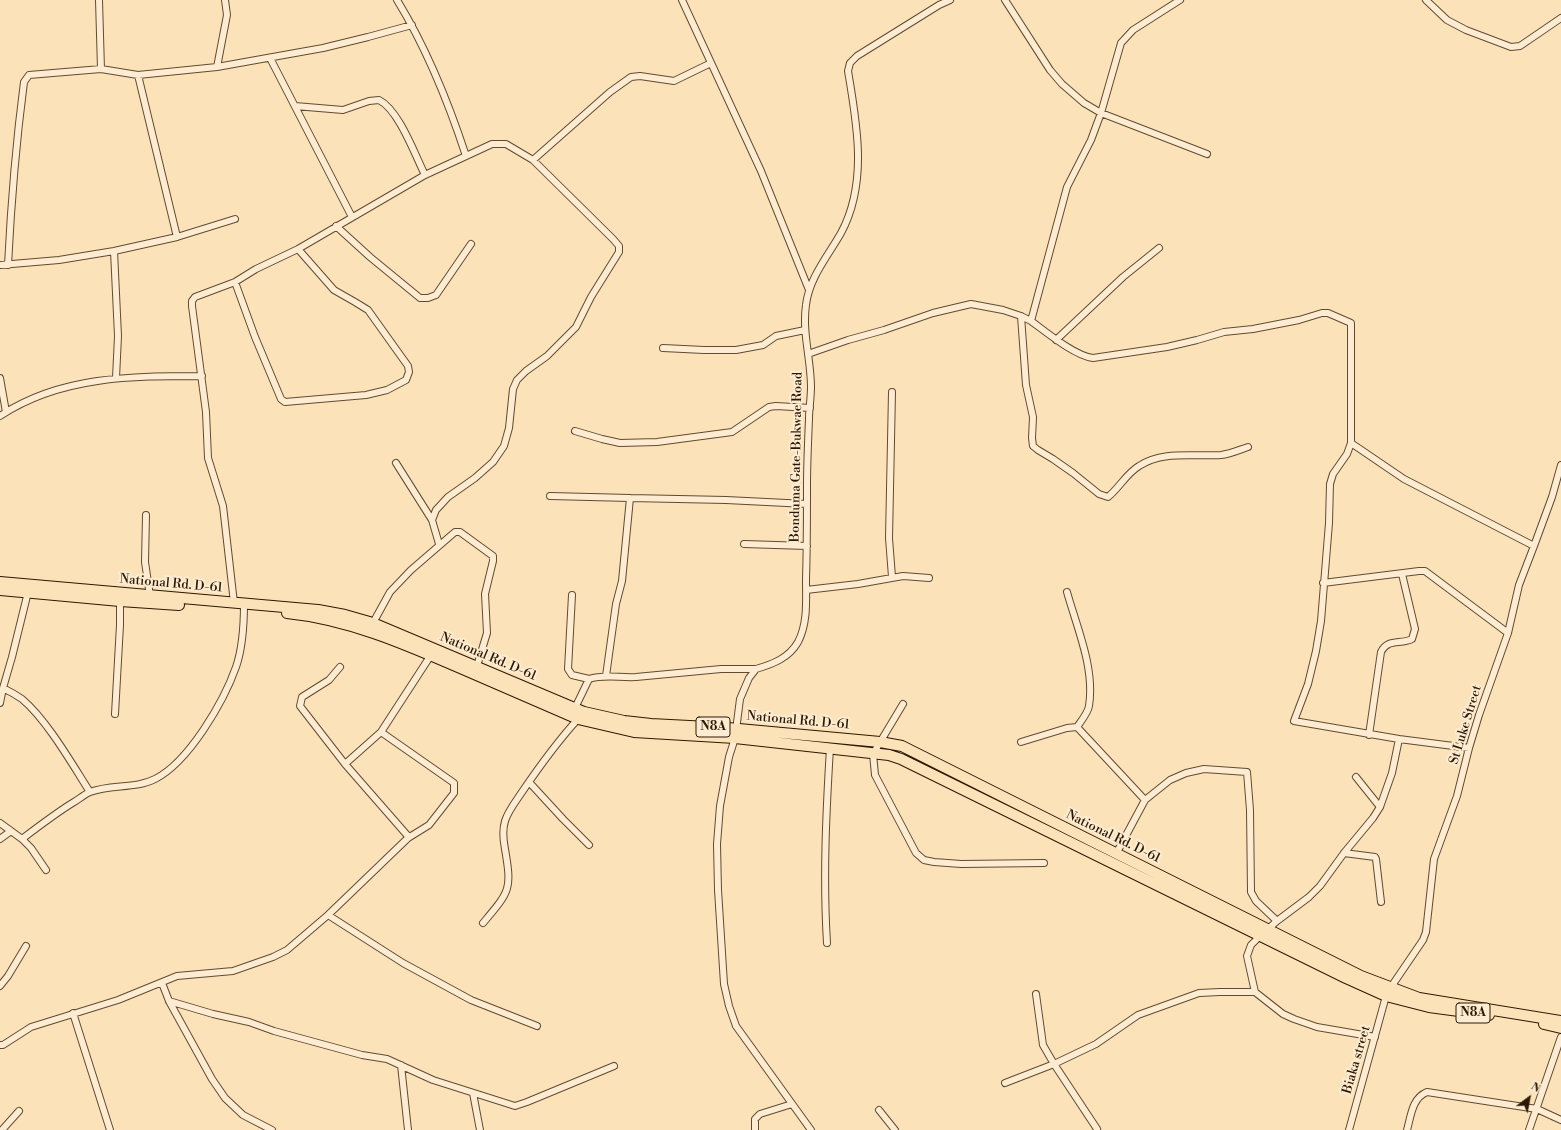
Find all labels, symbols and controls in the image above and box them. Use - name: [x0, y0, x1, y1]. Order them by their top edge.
- street label: Bonduma Gate-Bukwae Road: [788, 372, 806, 542]
- street label: National Rd. D-61: [119, 572, 223, 596]
- street label: National Rd. D-61: [437, 630, 539, 684]
- street label: St Luke Street: [1447, 684, 1485, 766]
- street label: National Rd. D-61: [746, 709, 850, 733]
- road number: N8A: [696, 717, 730, 737]
- street label: National Rd. D-61: [1063, 807, 1163, 867]
- road number: N8A: [1456, 1003, 1490, 1023]
- street label: Biaka street: [1340, 1024, 1374, 1096]
- north arrow: [1509, 1078, 1549, 1118]
- text: N: [1528, 1080, 1543, 1096]

